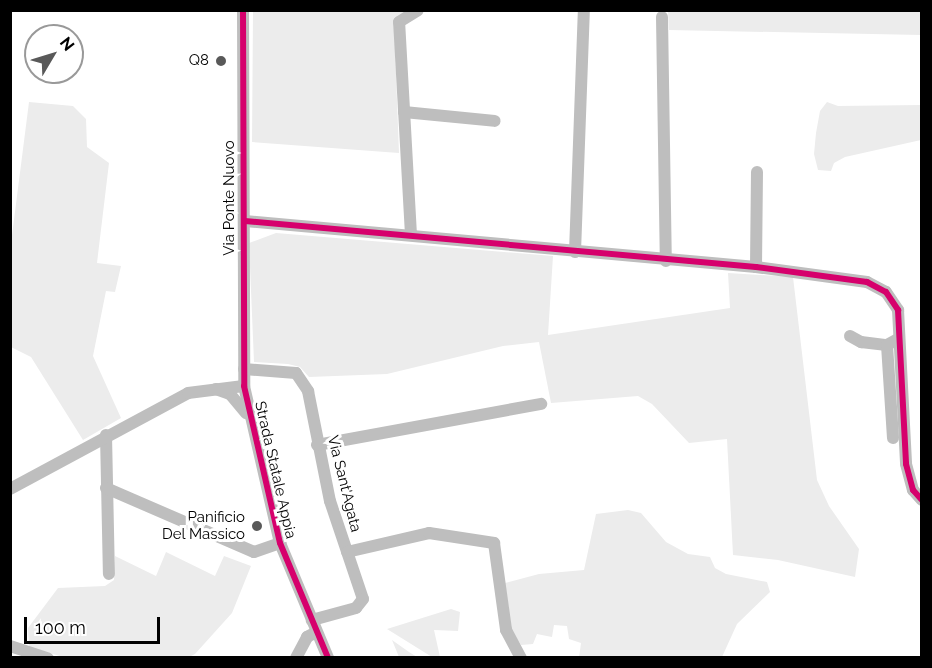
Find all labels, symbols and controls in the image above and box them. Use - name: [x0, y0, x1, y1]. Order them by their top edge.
- north arrow: [24, 24, 84, 84]
- text: N: [56, 33, 78, 55]
- place label: Q8: [189, 52, 209, 70]
- marker: Q8: [214, 54, 228, 68]
- street label: Via Ponte Nuovo: [221, 140, 239, 256]
- street label: Strada Statale Appia: [250, 399, 300, 541]
- street label: Via Sant'Agata: [323, 434, 365, 534]
- place label: Panificio Del Massico: [161, 508, 245, 543]
- marker: Panificio Del Massico: [250, 519, 264, 533]
- scale bar: [27, 605, 164, 643]
- text: 100 m: [35, 617, 86, 638]

